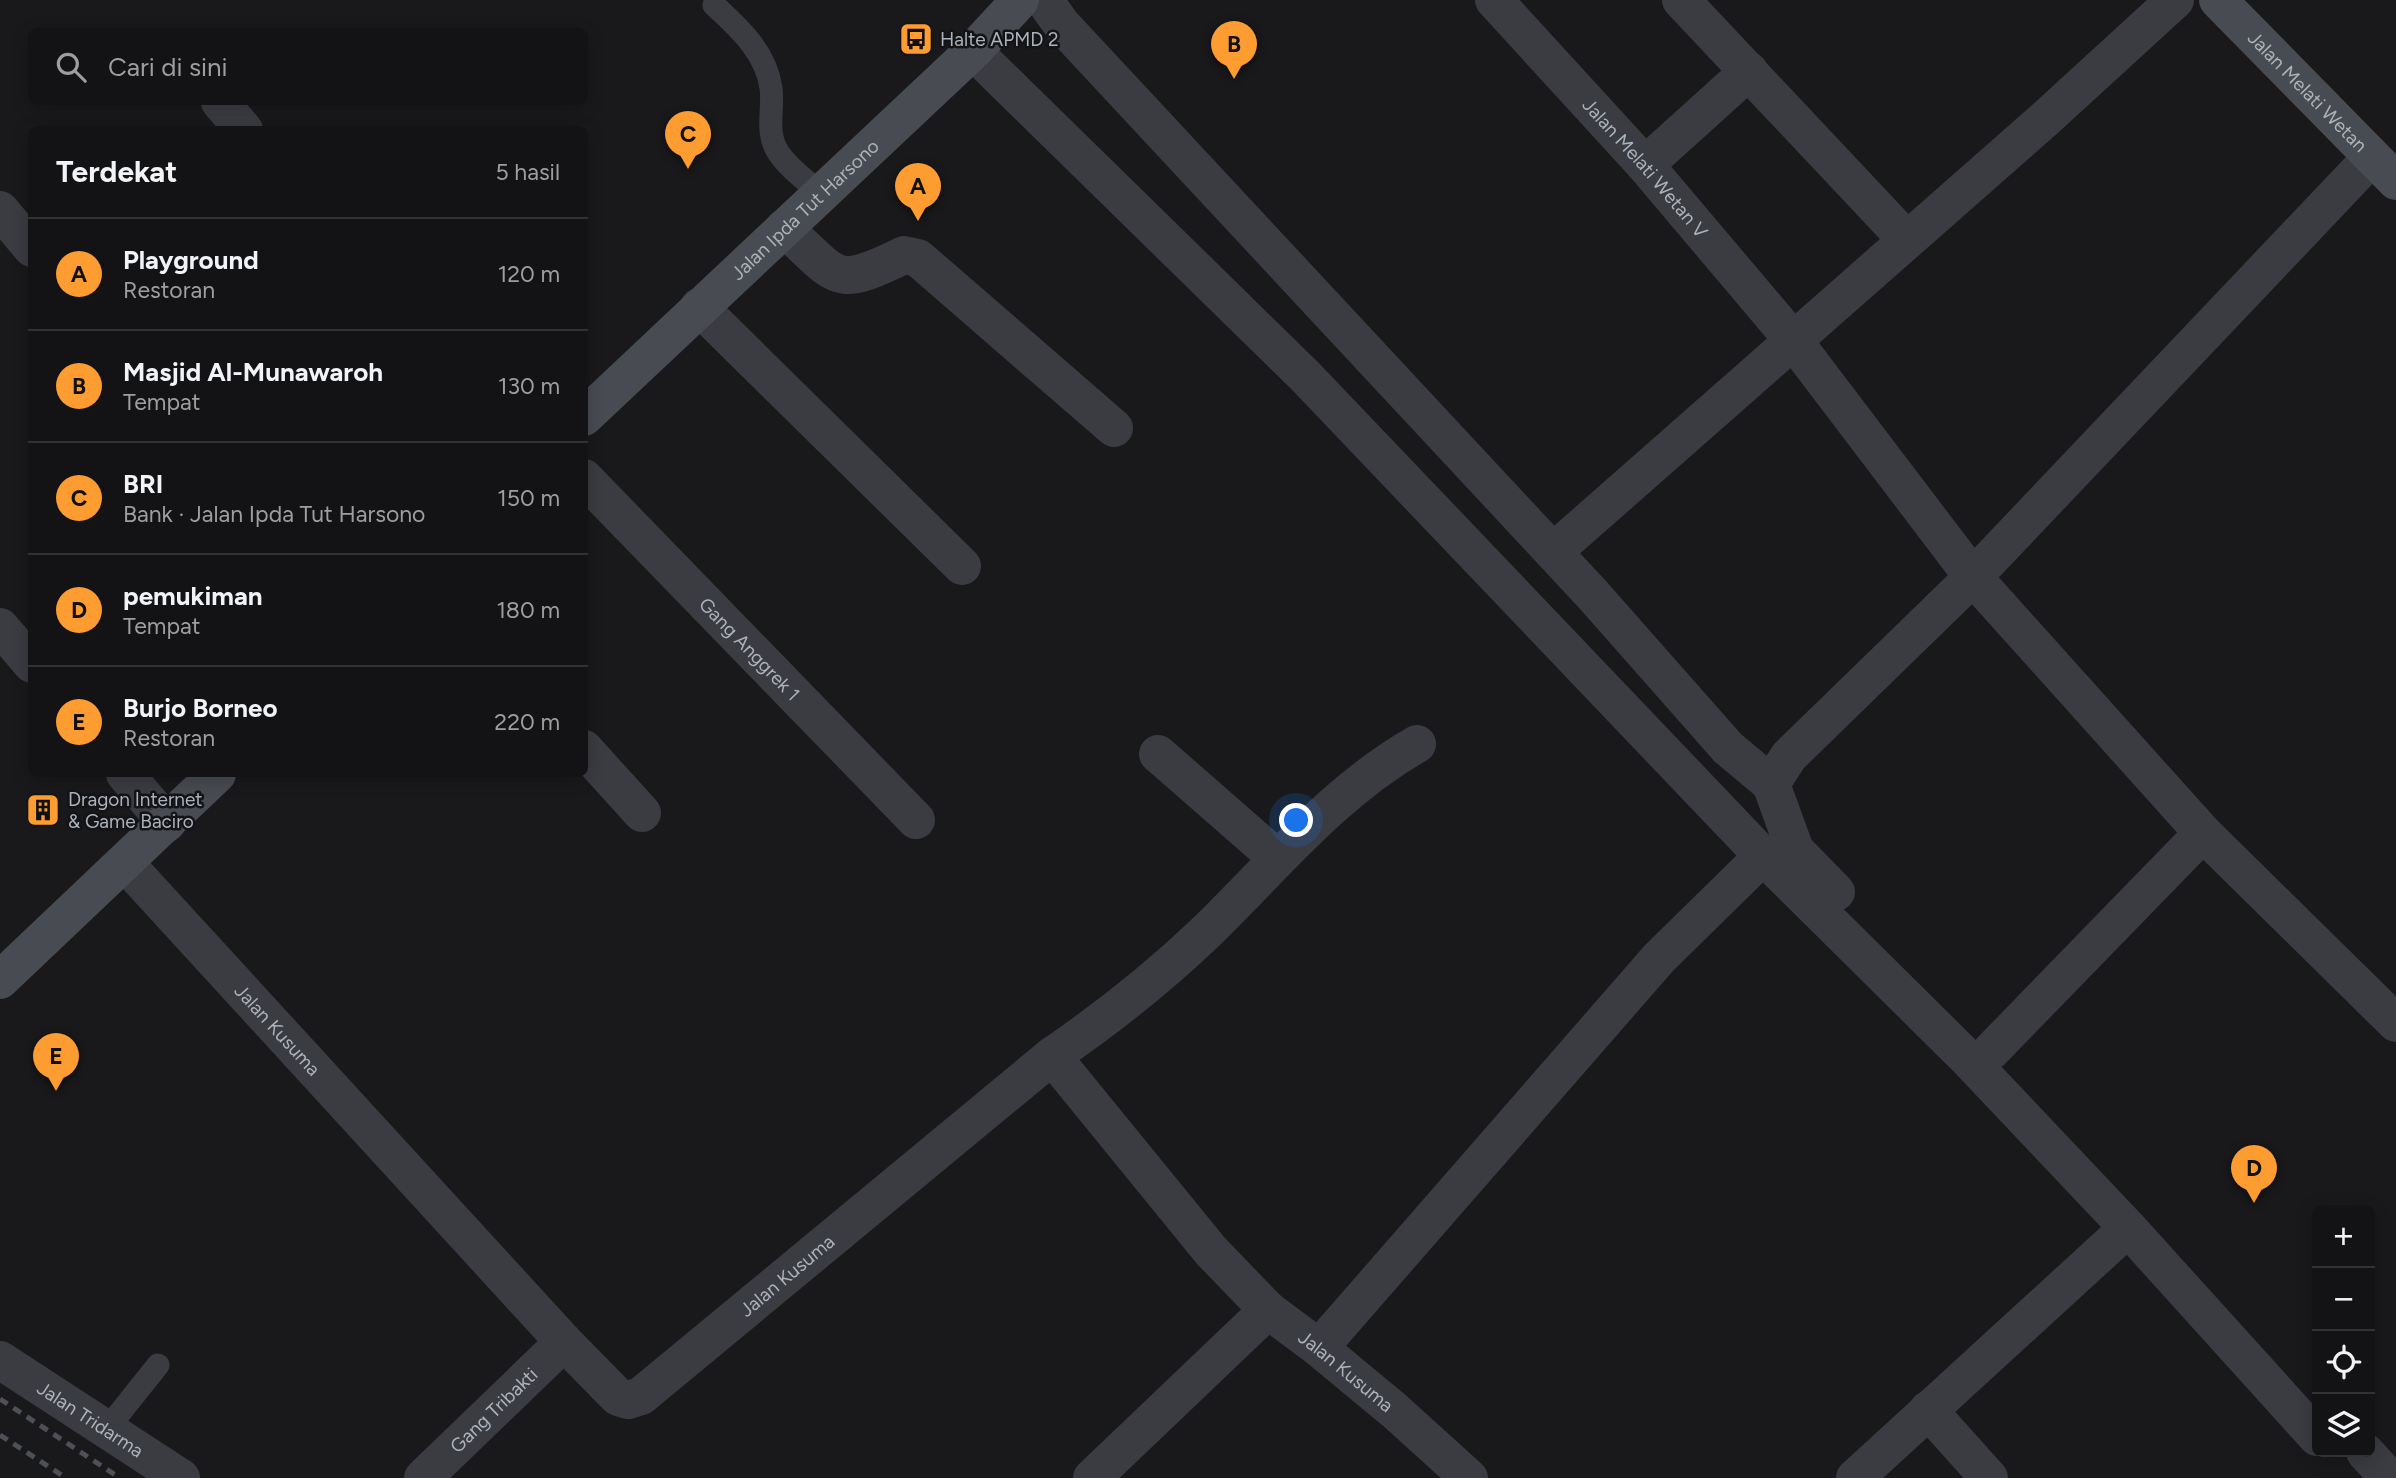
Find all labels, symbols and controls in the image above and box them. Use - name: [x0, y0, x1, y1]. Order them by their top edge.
- bus stop icon: Halte APMD 2: [897, 20, 935, 58]
- pin: B: [1211, 21, 1257, 79]
- street label: Jalan Melati Wetan: [2243, 26, 2372, 157]
- search box: [28, 28, 588, 105]
- place label: Halte APMD 2: [940, 28, 1059, 51]
- icon: search: [52, 48, 90, 86]
- text: Cari di sini: [108, 51, 228, 83]
- street label: Jalan Melati Wetan V: [1577, 93, 1713, 243]
- pin: C: [665, 111, 711, 169]
- street label: Jalan Ipda Tut Harsono: [726, 135, 884, 285]
- text: Terdekat: [56, 153, 177, 190]
- text: 5 hasil: [495, 158, 560, 186]
- pin: A: [895, 163, 941, 221]
- text: Playground: [123, 244, 259, 276]
- text: A: [71, 260, 87, 288]
- text: 120 m: [498, 260, 560, 288]
- text: Restoran: [123, 276, 215, 304]
- text: Masjid Al-Munawaroh: [123, 356, 383, 388]
- text: B: [72, 372, 86, 400]
- text: 130 m: [498, 372, 560, 400]
- text: Tempat: [123, 388, 200, 416]
- text: BRI: [123, 468, 163, 500]
- text: C: [71, 484, 87, 512]
- text: 150 m: [497, 484, 560, 512]
- text: Bank · Jalan Ipda Tut Harsono: [123, 500, 425, 528]
- text: pemukiman: [123, 580, 263, 612]
- street label: Gang Anggrek 1: [694, 593, 805, 706]
- text: D: [71, 596, 87, 624]
- text: 180 m: [496, 596, 560, 624]
- text: Tempat: [123, 612, 200, 640]
- text: Burjo Borneo: [123, 692, 278, 724]
- text: E: [72, 708, 86, 736]
- text: 220 m: [494, 708, 560, 736]
- text: Restoran: [123, 724, 215, 752]
- place label: Dragon Internet & Game Baciro: [68, 788, 203, 833]
- building icon: Dragon Internet & Game Baciro: [24, 791, 62, 829]
- your location: [1279, 803, 1313, 837]
- street label: Jalan Kusuma: [230, 979, 325, 1081]
- pin: E: [33, 1033, 79, 1091]
- pin: D: [2231, 1145, 2277, 1203]
- map controls: [2312, 1205, 2375, 1457]
- button: +: [2312, 1205, 2375, 1268]
- street label: Jalan Kusuma: [735, 1230, 839, 1322]
- button: −: [2312, 1268, 2375, 1331]
- street label: Jalan Kusuma: [1294, 1326, 1398, 1417]
- button: locate: [2312, 1331, 2375, 1394]
- street label: Gang Tribakti: [445, 1363, 542, 1458]
- street label: Jalan Tridarma: [33, 1376, 148, 1462]
- button: layers: [2312, 1394, 2375, 1457]

